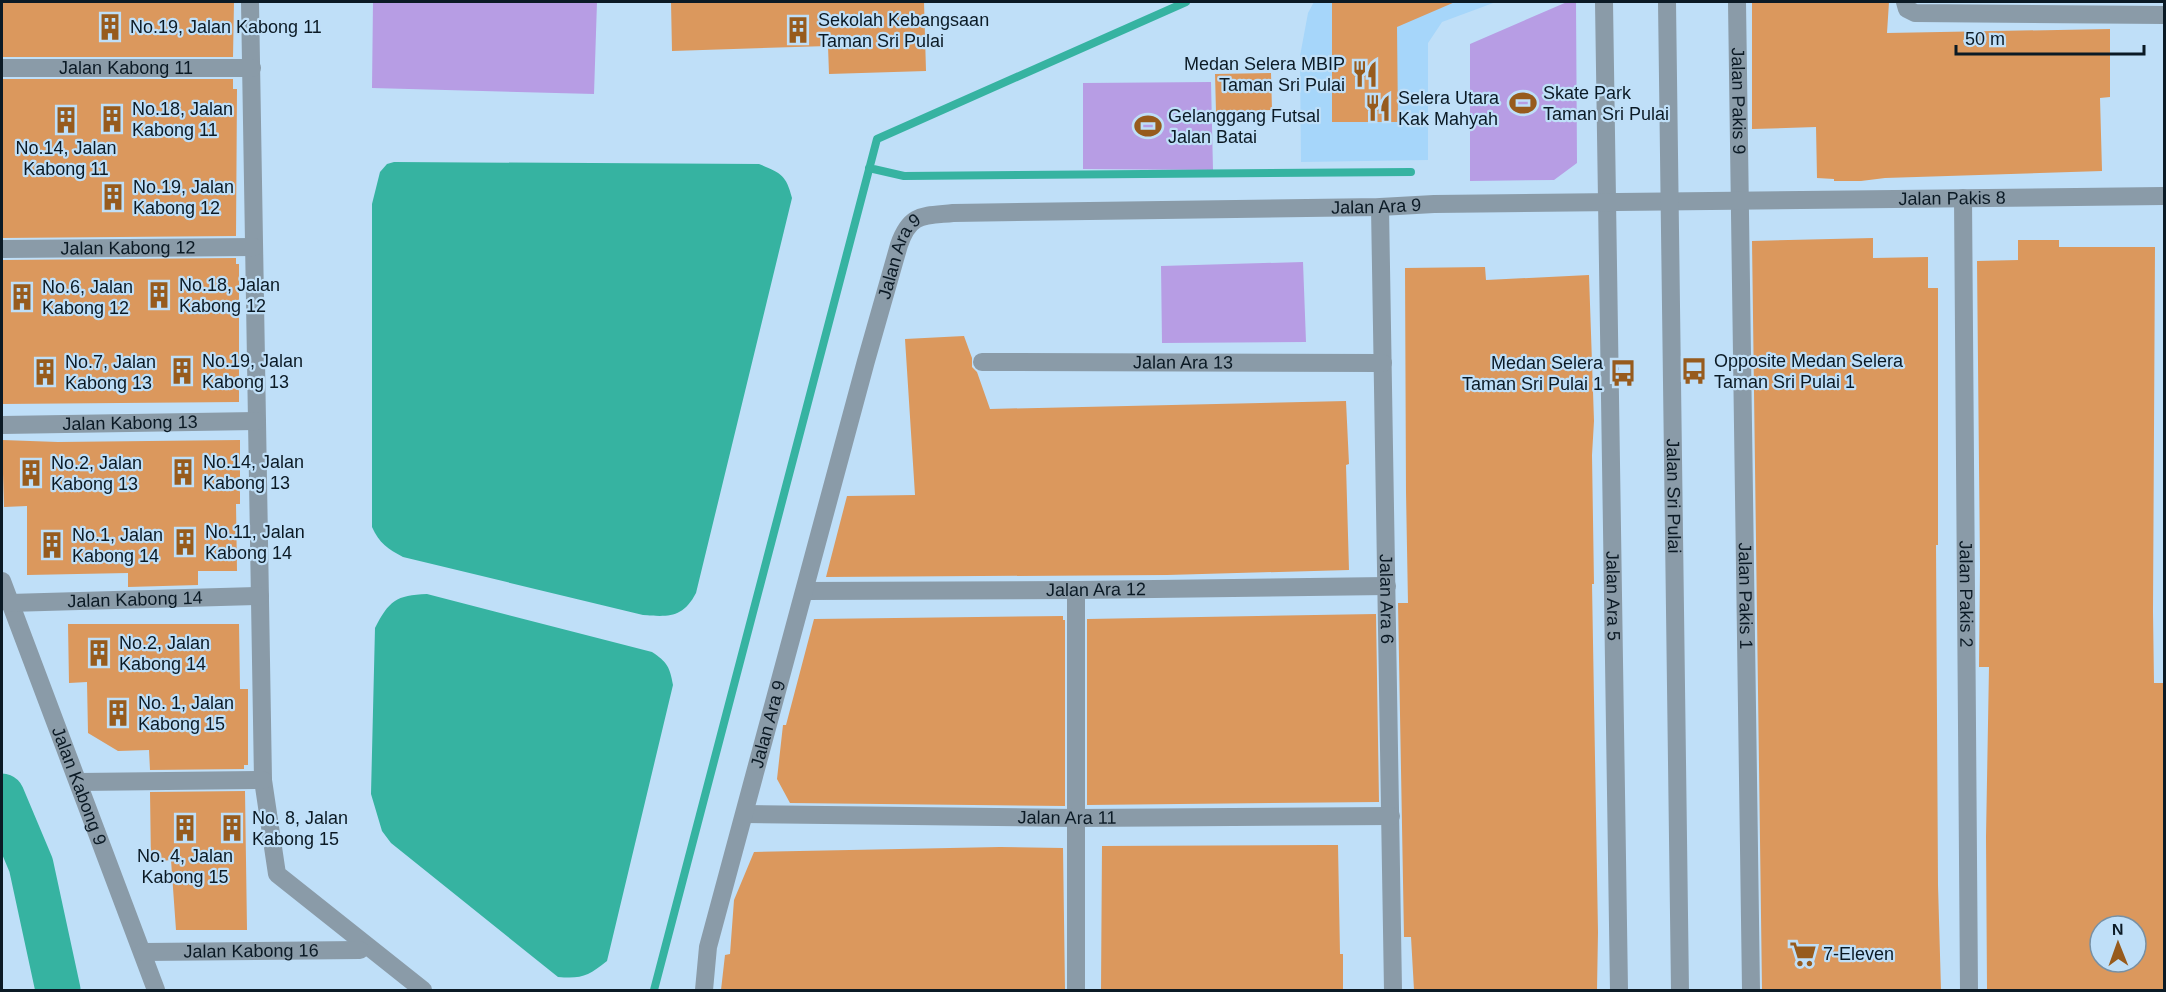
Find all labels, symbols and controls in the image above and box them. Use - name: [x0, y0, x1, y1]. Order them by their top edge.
- place label: Sekolah Kebangsaan Taman Sri Pulai: [818, 10, 989, 51]
- building icon: No.19, Jalan Kabong 11: [95, 12, 125, 42]
- building icon: Sekolah Kebangsaan Taman Sri Pulai: [783, 15, 813, 45]
- place label: No.19, Jalan Kabong 11: [130, 17, 322, 37]
- scale bar: [1956, 18, 2144, 56]
- text: 50 m: [1965, 29, 2005, 49]
- street label: Jalan Pakis 9: [1728, 47, 1749, 155]
- place label: Medan Selera MBIP Taman Sri Pulai: [1184, 54, 1345, 95]
- street label: Jalan Kabong 11: [59, 58, 193, 78]
- restaurant icon: Medan Selera MBIP Taman Sri Pulai: [1350, 59, 1380, 89]
- place label: Skate Park Taman Sri Pulai: [1543, 83, 1669, 124]
- place label: Selera Utara Kak Mahyah: [1398, 88, 1500, 129]
- sports icon: Skate Park Taman Sri Pulai: [1508, 88, 1538, 118]
- restaurant icon: Selera Utara Kak Mahyah: [1363, 93, 1393, 123]
- place label: No.18, Jalan Kabong 11: [132, 99, 233, 140]
- building icon: No.18, Jalan Kabong 11: [97, 104, 127, 134]
- building icon: No.14, Jalan Kabong 11: [51, 105, 81, 135]
- place label: Gelanggang Futsal Jalan Batai: [1168, 106, 1320, 147]
- sports icon: Gelanggang Futsal Jalan Batai: [1133, 111, 1163, 141]
- place label: No.14, Jalan Kabong 11: [15, 138, 117, 179]
- place label: No.19, Jalan Kabong 12: [133, 177, 234, 218]
- building icon: No.19, Jalan Kabong 12: [98, 182, 128, 212]
- street label: Jalan Pakis 8: [1898, 188, 2006, 209]
- street label: Jalan Ara 9: [1331, 195, 1422, 218]
- street label: Jalan Ara 9: [874, 209, 924, 301]
- street label: Jalan Kabong 12: [60, 237, 196, 259]
- place label: No.18, Jalan Kabong 12: [179, 275, 280, 316]
- place label: No.6, Jalan Kabong 12: [42, 277, 133, 318]
- building icon: No.18, Jalan Kabong 12: [144, 280, 174, 310]
- building icon: No.6, Jalan Kabong 12: [7, 282, 37, 312]
- place label: No.19, Jalan Kabong 13: [202, 351, 303, 392]
- place label: Opposite Medan Selera Taman Sri Pulai 1: [1714, 351, 1904, 392]
- place label: No.7, Jalan Kabong 13: [65, 352, 156, 393]
- street label: Jalan Ara 13: [1133, 352, 1233, 373]
- place label: Medan Selera Taman Sri Pulai 1: [1462, 353, 1604, 394]
- building icon: No.19, Jalan Kabong 13: [167, 356, 197, 386]
- bus stop icon: Opposite Medan Selera Taman Sri Pulai 1: [1679, 356, 1709, 386]
- building icon: No.7, Jalan Kabong 13: [30, 357, 60, 387]
- bus stop icon: Medan Selera Taman Sri Pulai 1: [1608, 358, 1638, 388]
- street label: Jalan Kabong 13: [62, 412, 198, 434]
- street label: Jalan Sri Pulai: [1663, 438, 1684, 554]
- place label: No.14, Jalan Kabong 13: [203, 452, 304, 493]
- place label: No.2, Jalan Kabong 13: [51, 453, 142, 494]
- building icon: No.14, Jalan Kabong 13: [168, 457, 198, 487]
- building icon: No.2, Jalan Kabong 13: [16, 458, 46, 488]
- place label: No.11, Jalan Kabong 14: [205, 522, 305, 563]
- place label: No.1, Jalan Kabong 14: [72, 525, 163, 566]
- building icon: No.11, Jalan Kabong 14: [170, 527, 200, 557]
- building icon: No.1, Jalan Kabong 14: [37, 530, 67, 560]
- street label: Jalan Pakis 2: [1956, 540, 1976, 648]
- street label: Jalan Pakis 1: [1735, 542, 1756, 650]
- street label: Jalan Ara 5: [1602, 551, 1624, 641]
- street label: Jalan Ara 6: [1376, 554, 1397, 644]
- street label: Jalan Ara 12: [1046, 579, 1146, 600]
- street label: Jalan Kabong 14: [67, 588, 203, 611]
- place label: No.2, Jalan Kabong 14: [119, 633, 210, 674]
- building icon: No.2, Jalan Kabong 14: [84, 638, 114, 668]
- street label: Jalan Ara 9: [747, 678, 789, 770]
- place label: No. 1, Jalan Kabong 15: [138, 693, 234, 734]
- building icon: No. 1, Jalan Kabong 15: [103, 698, 133, 728]
- street label: Jalan Kabong 9: [48, 724, 111, 848]
- street label: Jalan Ara 11: [1017, 807, 1116, 828]
- place label: No. 8, Jalan Kabong 15: [252, 808, 348, 849]
- building icon: No. 4, Jalan Kabong 15: [170, 813, 200, 843]
- building icon: No. 8, Jalan Kabong 15: [217, 813, 247, 843]
- place label: No. 4, Jalan Kabong 15: [137, 846, 233, 887]
- north arrow: [2088, 914, 2148, 974]
- text: N: [2112, 921, 2124, 938]
- supermarket icon: 7-Eleven: [1788, 939, 1818, 969]
- street label: Jalan Kabong 16: [183, 940, 319, 962]
- place label: 7-Eleven: [1823, 944, 1894, 964]

